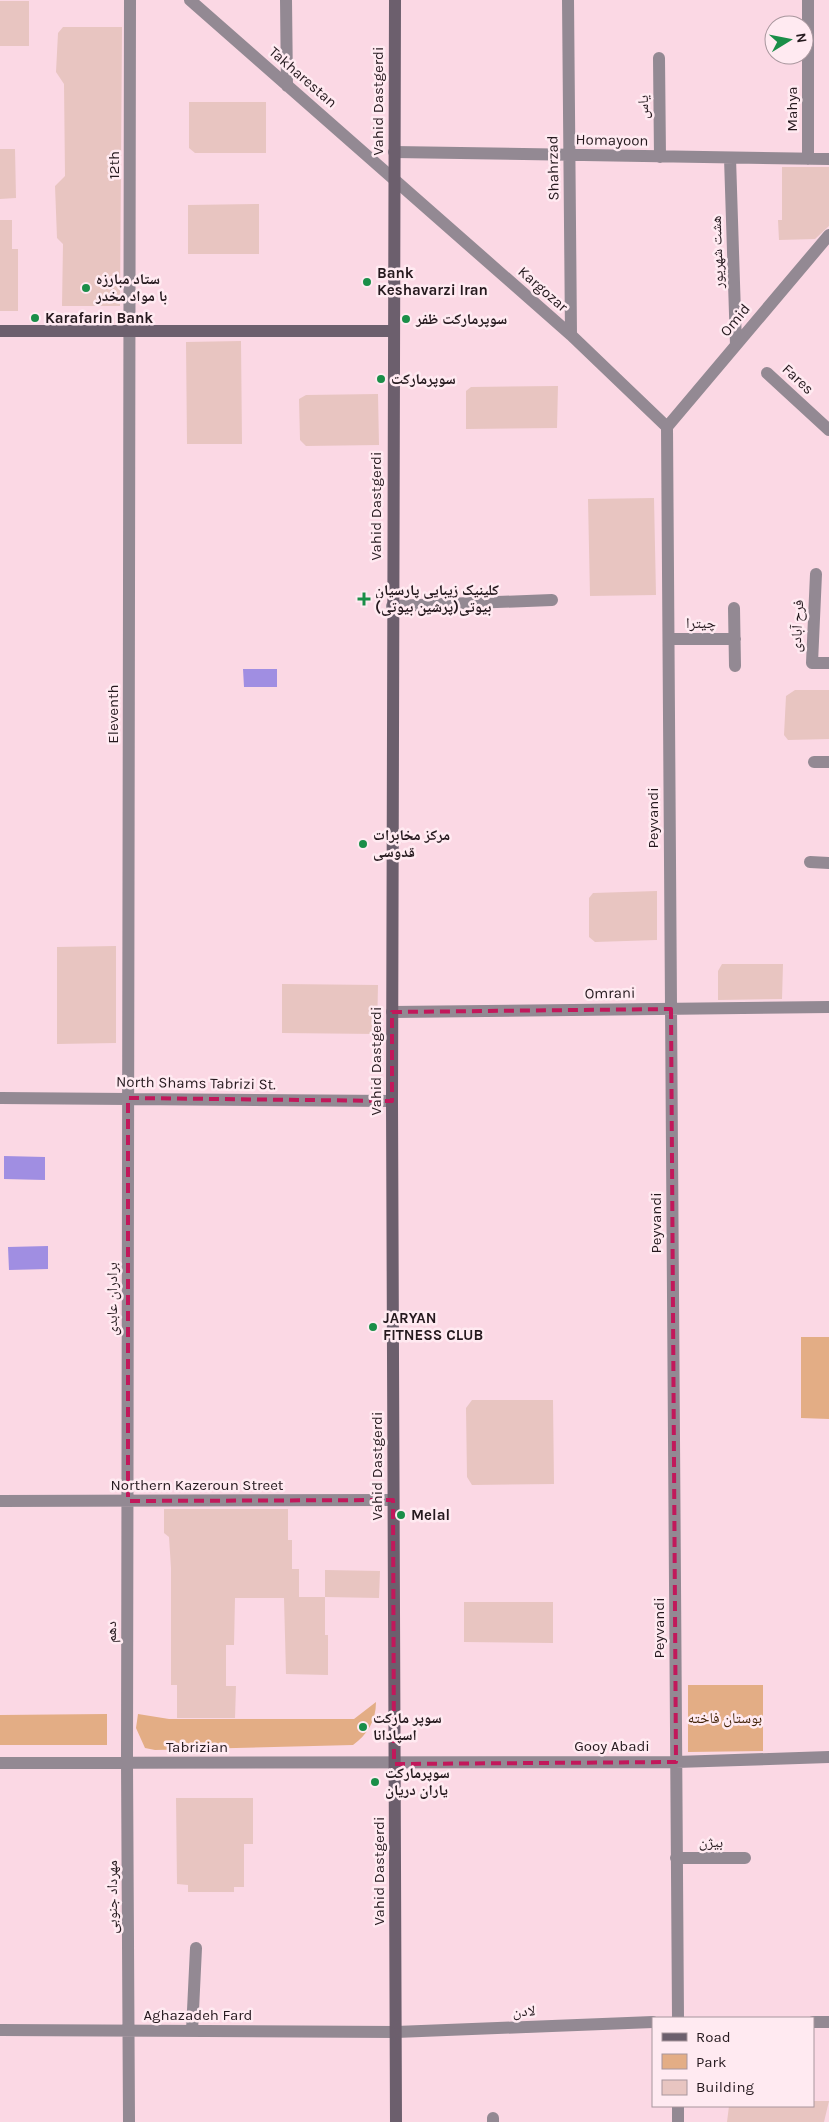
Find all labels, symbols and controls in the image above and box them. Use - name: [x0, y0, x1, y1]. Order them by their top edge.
- north arrow: [764, 15, 814, 65]
- text: N: [792, 31, 811, 44]
- street label: Takharestan: [265, 43, 341, 111]
- street label: Vahid Dastgerdi: [369, 47, 387, 155]
- street label: Mahya: [783, 86, 801, 132]
- street label: یاس: [634, 94, 653, 119]
- street label: Homayoon: [575, 130, 649, 150]
- street label: Shahrzad: [543, 135, 563, 201]
- street label: 12th: [105, 151, 123, 179]
- street label: هشت شهریور: [707, 215, 727, 290]
- street label: Kargozar: [514, 263, 572, 316]
- place label: Bank Keshavarzi Iran: [377, 264, 488, 299]
- place label: ستاد مبارزه با مواد مخدر: [95, 270, 167, 305]
- marker: Bank Keshavarzi Iran: [361, 276, 373, 288]
- marker: ستاد مبارزه با مواد مخدر: [80, 282, 92, 294]
- street label: Omid: [716, 300, 754, 340]
- place label: Karafarin Bank: [45, 309, 153, 327]
- place label: سوپرمارکت ظفر: [415, 310, 507, 328]
- marker: Karafarin Bank: [29, 312, 41, 324]
- marker: سوپرمارکت ظفر: [400, 313, 412, 325]
- street label: Fares: [778, 360, 818, 398]
- place label: سوپرمارکت: [391, 370, 456, 388]
- marker: سوپرمارکت: [375, 373, 387, 385]
- street label: Vahid Dastgerdi: [367, 452, 385, 560]
- place label: کلینیک زیبایی پارسیان بیوتی(پرشین بیوتی): [375, 581, 499, 616]
- marker: کلینیک زیبایی پارسیان بیوتی(پرشین بیوتی): [357, 592, 371, 606]
- street label: فرح آبادی: [787, 599, 808, 653]
- street label: چیترا: [686, 614, 716, 632]
- street label: Eleventh: [104, 684, 122, 744]
- street label: Peyvandi: [644, 787, 662, 849]
- place label: مرکز مخابرات قدوسی: [373, 826, 450, 861]
- marker: مرکز مخابرات قدوسی: [357, 838, 369, 850]
- street label: Omrani: [584, 984, 636, 1002]
- street label: Vahid Dastgerdi: [367, 1007, 385, 1115]
- street label: North Shams Tabrizi St.: [116, 1073, 276, 1093]
- street label: Peyvandi: [647, 1192, 665, 1254]
- street label: برادران عابدی: [103, 1262, 122, 1336]
- place label: JARYAN FITNESS CLUB: [383, 1309, 483, 1344]
- marker: JARYAN FITNESS CLUB: [367, 1321, 379, 1333]
- street label: Vahid Dastgerdi: [368, 1412, 386, 1520]
- street label: Northern Kazeroun Street: [111, 1476, 284, 1494]
- place label: Melal: [411, 1506, 450, 1524]
- marker: Melal: [395, 1509, 407, 1521]
- street label: Peyvandi: [650, 1597, 668, 1659]
- street label: دهم: [102, 1621, 121, 1643]
- place label: سوپر مارکت اسپادانا: [373, 1709, 442, 1744]
- park label: بوستان فاخته: [688, 1709, 762, 1728]
- marker: سوپر مارکت اسپادانا: [357, 1721, 369, 1733]
- street label: Gooy Abadi: [574, 1737, 650, 1755]
- street label: Tabrizian: [166, 1738, 228, 1756]
- place label: سوپرمارکت یاران دریان: [385, 1764, 450, 1799]
- marker: سوپرمارکت یاران دریان: [369, 1776, 381, 1788]
- street label: Vahid Dastgerdi: [370, 1817, 388, 1925]
- street label: بیژن: [699, 1833, 723, 1852]
- street label: مهرداد جنوبی: [103, 1860, 122, 1934]
- street label: لادن: [512, 2002, 536, 2021]
- street label: Aghazadeh Fard: [143, 2006, 253, 2024]
- legend: [652, 2017, 814, 2107]
- text: Road: [696, 2028, 731, 2046]
- text: Park: [696, 2053, 726, 2071]
- text: Building: [696, 2078, 754, 2096]

